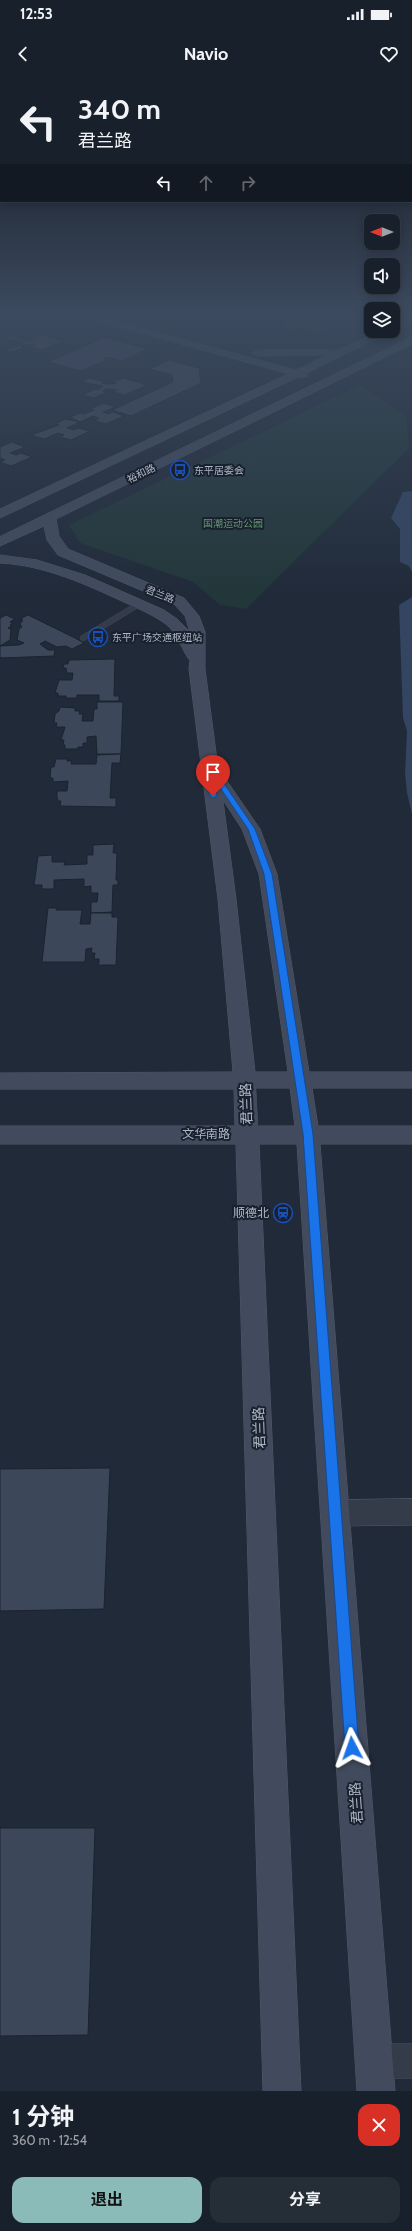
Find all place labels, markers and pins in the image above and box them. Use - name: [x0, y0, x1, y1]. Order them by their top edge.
- bus stop icon: 东平居委会: [169, 459, 191, 481]
- place label: 东平居委会: [194, 464, 244, 477]
- bus stop icon: 东平广场交通枢纽站: [87, 626, 109, 648]
- place label: 东平广场交通枢纽站: [112, 631, 202, 644]
- pin: [196, 755, 230, 796]
- station icon: 顺德北: [272, 1202, 294, 1224]
- place label: 顺德北: [233, 1205, 269, 1220]

